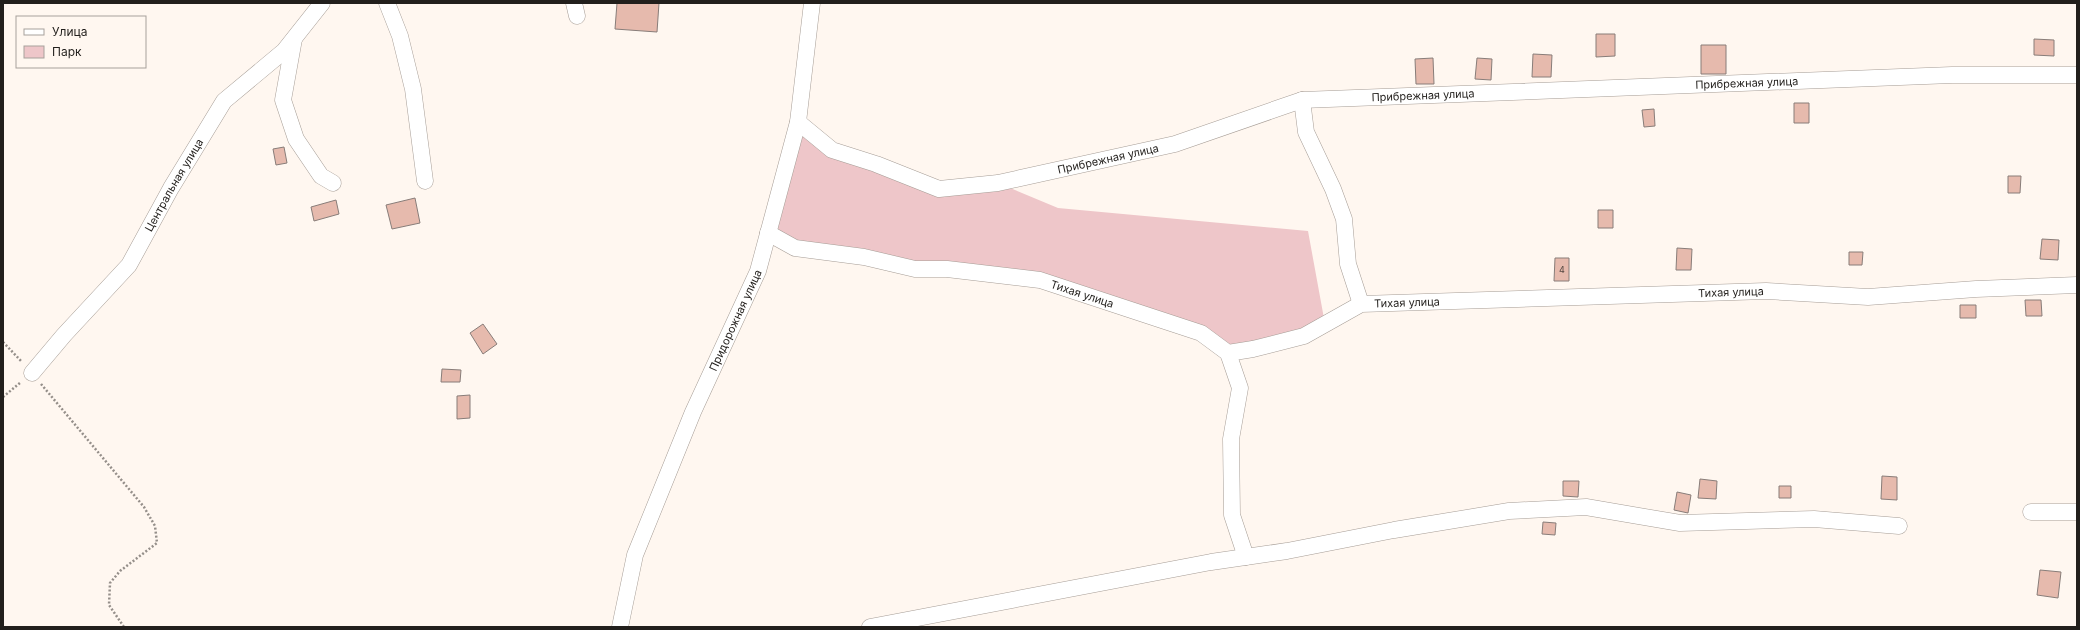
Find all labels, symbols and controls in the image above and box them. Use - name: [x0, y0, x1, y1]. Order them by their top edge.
- legend: [16, 16, 146, 68]
- text: Улица: [52, 24, 87, 39]
- text: Парк: [52, 44, 82, 59]
- street label: Прибрежная улица: [1695, 74, 1798, 92]
- street label: Прибрежная улица: [1371, 86, 1475, 104]
- street label: Центральная улица: [142, 136, 206, 234]
- street label: Прибрежная улица: [1056, 141, 1160, 177]
- house number: 4: [1559, 264, 1565, 275]
- street label: Придорожная улица: [706, 267, 765, 373]
- street label: Тихая улица: [1049, 277, 1116, 311]
- street label: Тихая улица: [1698, 284, 1764, 300]
- street label: Тихая улица: [1374, 294, 1440, 311]

